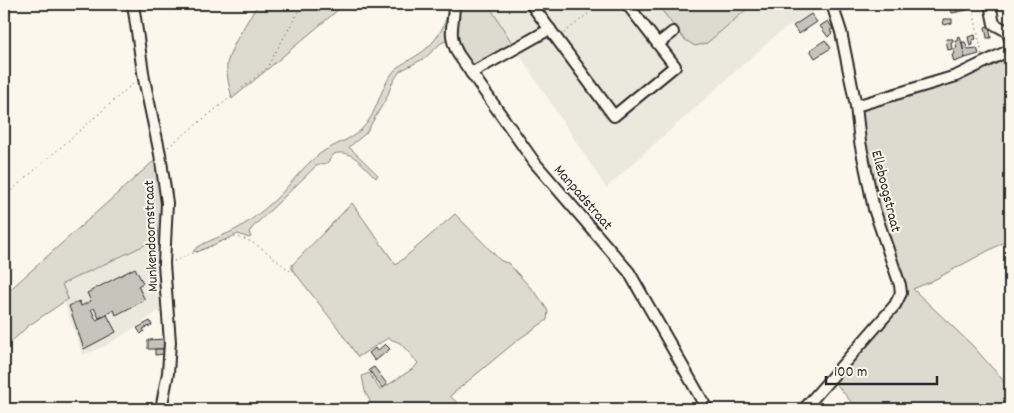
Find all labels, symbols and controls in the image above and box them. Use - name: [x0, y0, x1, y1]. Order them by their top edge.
- street label: Elleboogstraat: [864, 148, 906, 235]
- street label: Manpadstraat: [548, 161, 618, 236]
- street label: Munkendoornstraat: [139, 179, 165, 292]
- scale bar: [826, 353, 938, 385]
- text: 100 m: [834, 362, 867, 384]

